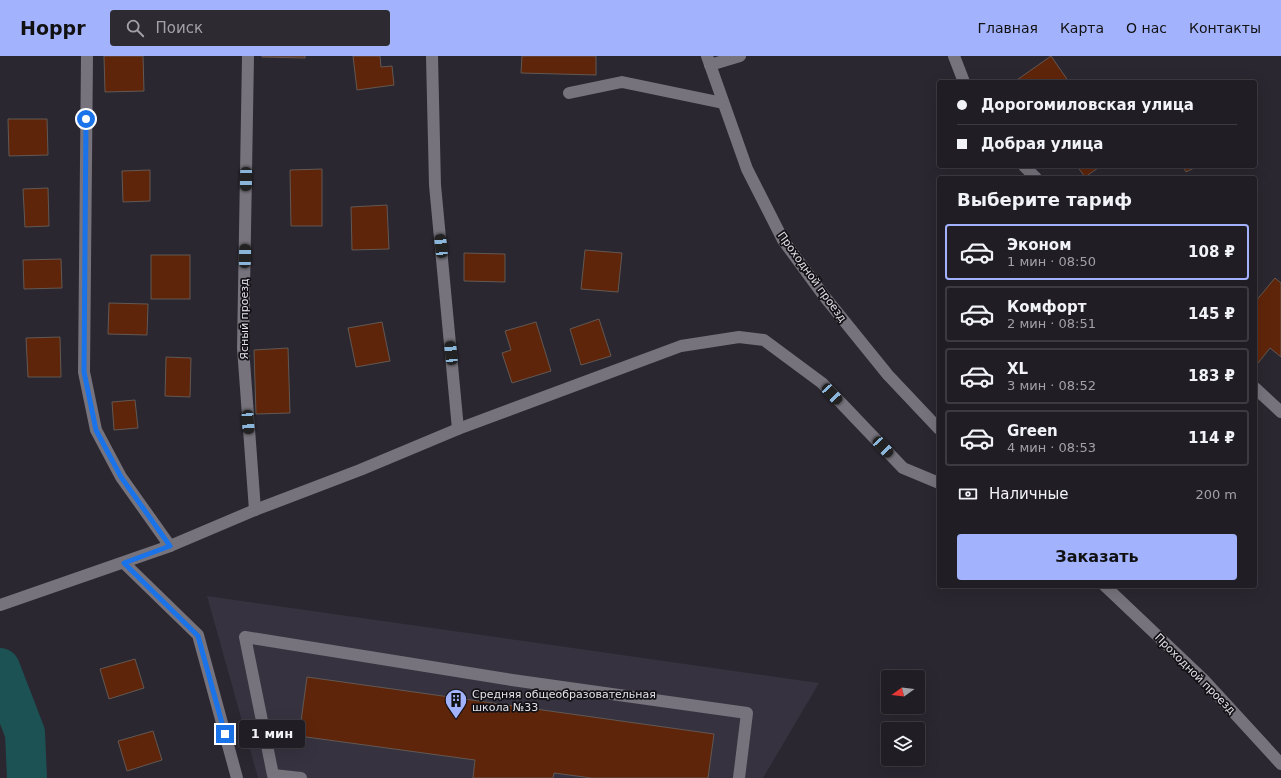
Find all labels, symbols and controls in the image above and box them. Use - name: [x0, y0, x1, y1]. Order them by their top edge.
- search box: [110, 10, 390, 46]
- text: Hoppr: [20, 17, 86, 39]
- icon: search: [124, 17, 146, 39]
- text: Поиск: [156, 19, 203, 37]
- text: Главная: [977, 20, 1038, 36]
- text: Карта: [1060, 20, 1104, 36]
- text: О нас: [1126, 20, 1167, 36]
- text: Контакты: [1189, 20, 1261, 36]
- text: Дорогомиловская улица: [981, 96, 1194, 114]
- route start: [77, 110, 95, 128]
- text: Добрая улица: [981, 135, 1103, 153]
- car: [240, 167, 252, 191]
- text: Выберите тариф: [957, 189, 1132, 210]
- street label: Проходной проезд: [775, 229, 849, 325]
- car: [434, 233, 448, 259]
- icon: car: [959, 234, 995, 270]
- text: Эконом: [1007, 236, 1071, 254]
- text: 108 ₽: [1188, 243, 1235, 261]
- car: [239, 244, 251, 268]
- text: 1 мин · 08:50: [1007, 254, 1096, 269]
- street label: Ясный проезд: [238, 278, 251, 360]
- icon: car: [959, 296, 995, 332]
- text: Комфорт: [1007, 298, 1086, 316]
- text: 145 ₽: [1188, 305, 1235, 323]
- text: 2 мин · 08:51: [1007, 316, 1096, 331]
- car: [444, 340, 458, 366]
- icon: car: [959, 358, 995, 394]
- text: XL: [1007, 360, 1028, 378]
- text: 183 ₽: [1188, 367, 1235, 385]
- text: 3 мин · 08:52: [1007, 378, 1096, 393]
- car: [819, 381, 845, 407]
- car: [241, 410, 255, 434]
- icon: car: [959, 420, 995, 456]
- text: Green: [1007, 422, 1058, 440]
- text: 114 ₽: [1188, 429, 1235, 447]
- car: [870, 434, 896, 460]
- text: 4 мин · 08:53: [1007, 440, 1096, 455]
- icon: cash: [957, 483, 979, 505]
- text: Наличные: [989, 485, 1069, 503]
- text: 200 m: [1195, 487, 1237, 502]
- button: Заказать: [957, 534, 1237, 580]
- street label: Проходной проезд: [1152, 631, 1238, 717]
- north arrow: [881, 670, 925, 714]
- map controls: [881, 670, 925, 766]
- building icon: Средняя общеобразовательная школа №33: [443, 687, 469, 720]
- place label: Средняя общеобразовательная школа №33: [472, 688, 656, 714]
- callout: 1 мин: [239, 720, 305, 748]
- button: layers: [881, 722, 925, 766]
- route end: [216, 725, 234, 743]
- text: 1 мин: [251, 726, 293, 741]

